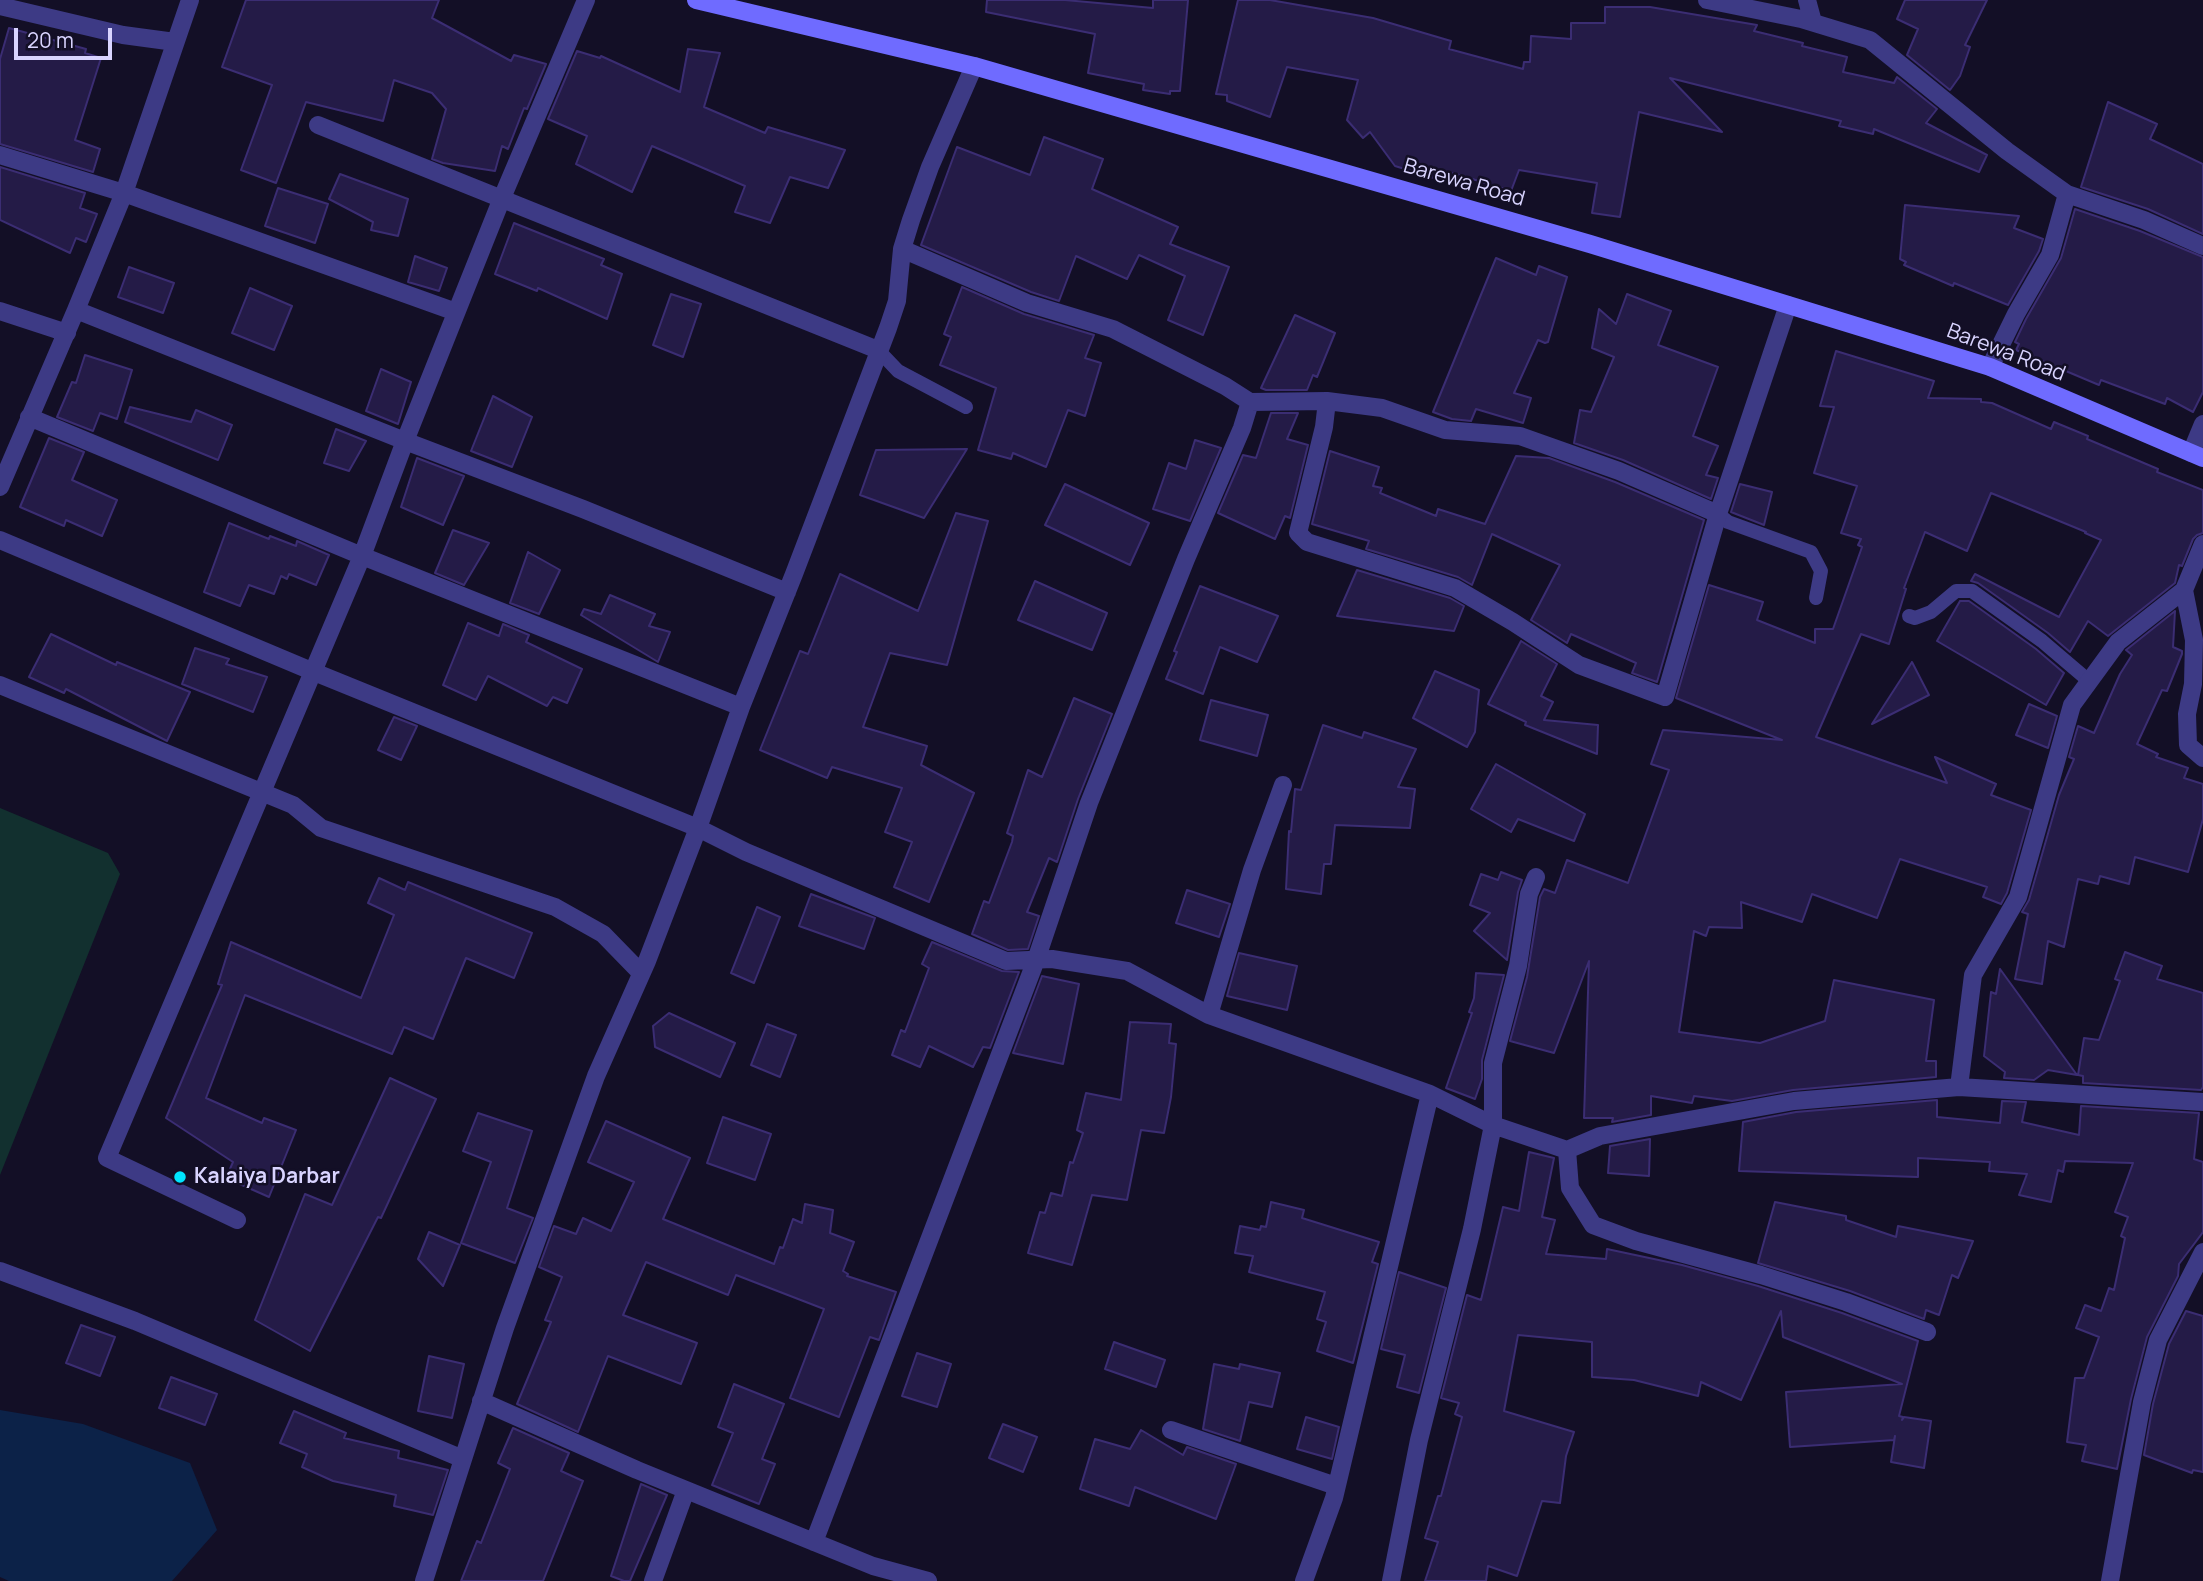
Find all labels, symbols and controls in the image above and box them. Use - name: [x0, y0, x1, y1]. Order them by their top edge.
- scale bar: [18, 14, 116, 58]
- text: 20 m: [27, 26, 74, 54]
- street label: Barewa Road: [1401, 154, 1527, 212]
- street label: Barewa Road: [1943, 319, 2069, 387]
- place label: Kalaiya Darbar: [194, 1164, 340, 1190]
- marker: Kalaiya Darbar: [172, 1169, 188, 1185]

